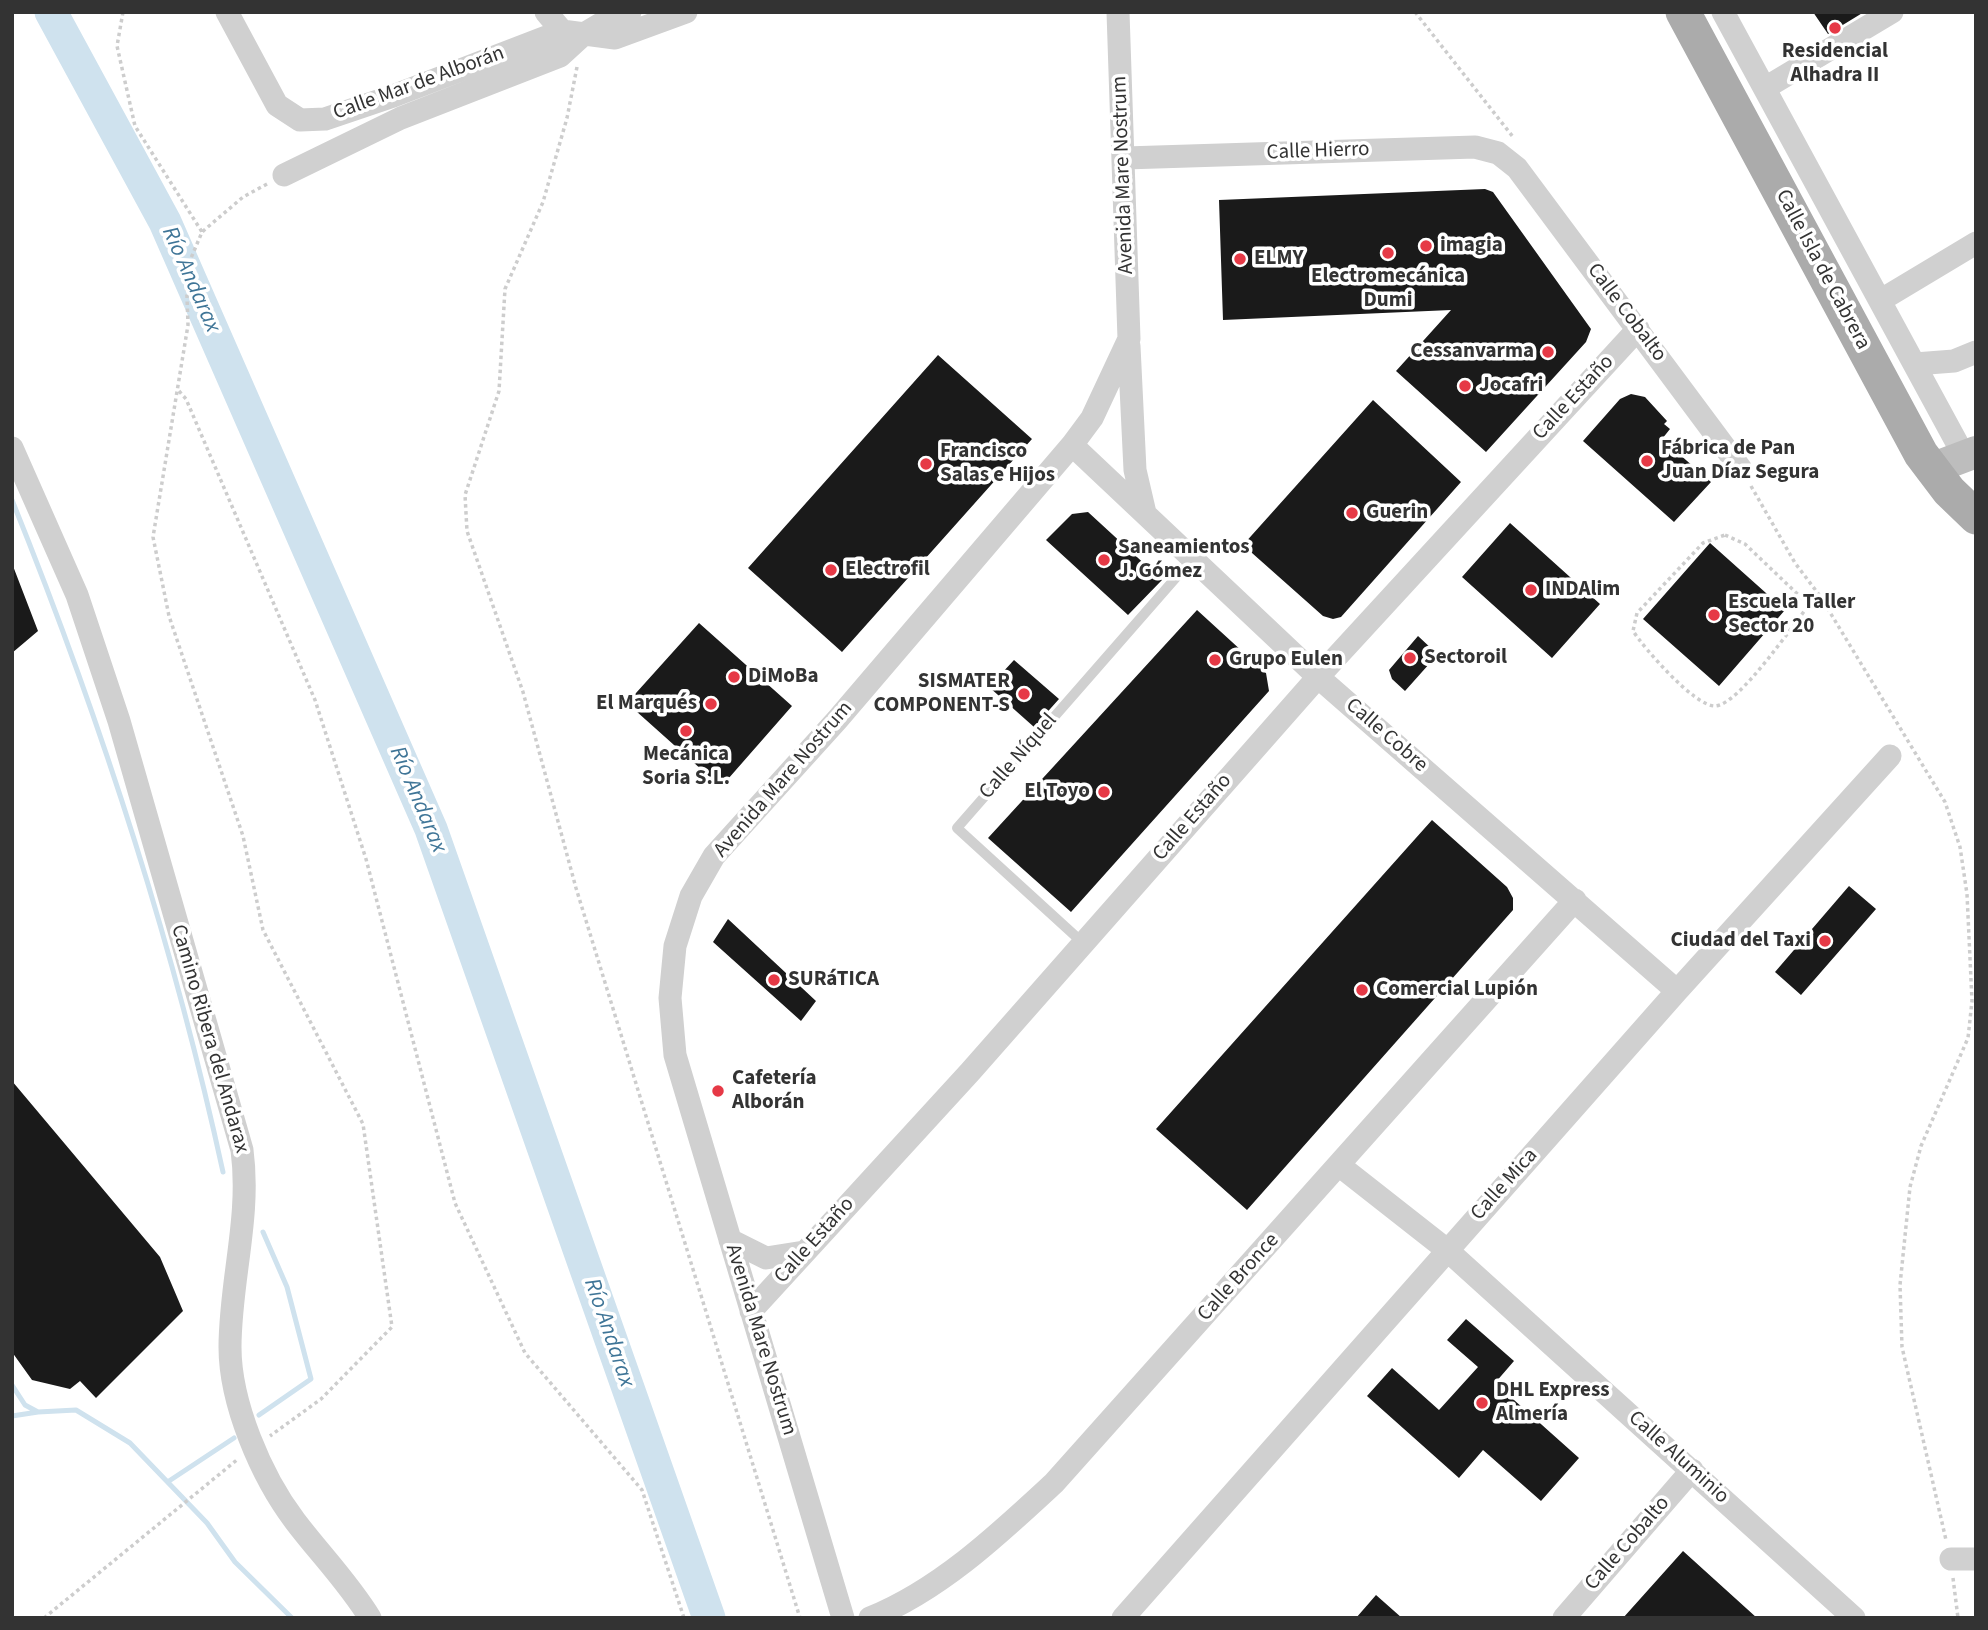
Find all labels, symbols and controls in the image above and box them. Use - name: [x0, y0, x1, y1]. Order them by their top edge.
- marker: Residencial Alhadra II: [1827, 20, 1843, 36]
- place label: Residencial Alhadra II: [1782, 39, 1888, 89]
- street label: Calle Mar de Alborán: [330, 41, 508, 127]
- street label: Avenida Mare Nostrum: [1108, 75, 1140, 275]
- street label: Calle Hierro: [1266, 138, 1370, 166]
- street label: Calle Isla de Cabrera: [1769, 186, 1875, 354]
- water label: Río Andarax: [154, 223, 226, 337]
- place label: imagia: [1440, 233, 1503, 259]
- marker: imagia: [1418, 238, 1434, 254]
- marker: Electromecánica Dumi: [1380, 245, 1396, 261]
- place label: ELMY: [1254, 246, 1303, 272]
- marker: ELMY: [1232, 251, 1248, 267]
- street label: Calle Cobalto: [1581, 259, 1671, 367]
- place label: Electromecánica Dumi: [1311, 264, 1465, 314]
- place label: Cessanvarma: [1410, 339, 1534, 365]
- marker: Cessanvarma: [1540, 344, 1556, 360]
- street label: Calle Estaño: [1528, 350, 1620, 446]
- place label: Jocafri: [1479, 373, 1543, 399]
- marker: Jocafri: [1457, 378, 1473, 394]
- place label: Fábrica de Pan Juan Díaz Segura: [1661, 436, 1819, 486]
- place label: Francisco Salas e Hijos: [940, 439, 1055, 489]
- marker: Fábrica de Pan Juan Díaz Segura: [1639, 453, 1655, 469]
- marker: Francisco Salas e Hijos: [918, 456, 934, 472]
- place label: Guerin: [1366, 500, 1428, 526]
- marker: Guerin: [1344, 505, 1360, 521]
- place label: Saneamientos J. Gómez: [1118, 535, 1250, 585]
- marker: Saneamientos J. Gómez: [1096, 552, 1112, 568]
- place label: Electrofil: [845, 557, 930, 583]
- marker: Electrofil: [823, 562, 839, 578]
- place label: INDAlim: [1545, 577, 1620, 603]
- marker: INDAlim: [1523, 582, 1539, 598]
- place label: Escuela Taller Sector 20: [1728, 590, 1855, 640]
- marker: Escuela Taller Sector 20: [1706, 607, 1722, 623]
- place label: Sectoroil: [1424, 645, 1507, 671]
- place label: Grupo Eulen: [1229, 647, 1343, 673]
- marker: Sectoroil: [1402, 650, 1418, 666]
- marker: Grupo Eulen: [1207, 652, 1223, 668]
- place label: DiMoBa: [748, 664, 819, 690]
- marker: DiMoBa: [726, 669, 742, 685]
- place label: SISMATER COMPONENT-S: [873, 669, 1010, 719]
- marker: SISMATER COMPONENT-S: [1016, 686, 1032, 702]
- place label: El Marqués: [596, 691, 697, 717]
- street label: Calle Cobre: [1340, 694, 1432, 778]
- marker: El Marqués: [703, 696, 719, 712]
- street label: Avenida Mare Nostrum: [709, 697, 859, 863]
- street label: Calle Níquel: [975, 709, 1063, 805]
- marker: Mecánica Soria S.L.: [678, 723, 694, 739]
- place label: Mecánica Soria S.L.: [642, 742, 730, 792]
- water label: Río Andarax: [382, 743, 452, 857]
- street label: Calle Estaño: [1148, 769, 1238, 867]
- place label: El Toyo: [1024, 779, 1090, 805]
- marker: El Toyo: [1096, 784, 1112, 800]
- street label: Camino Ribera del Andarax: [164, 922, 254, 1156]
- place label: Ciudad del Taxi: [1671, 928, 1811, 954]
- marker: Ciudad del Taxi: [1817, 933, 1833, 949]
- place label: SURáTICA: [788, 967, 879, 993]
- marker: SURáTICA: [766, 972, 782, 988]
- place label: Comercial Lupión: [1376, 977, 1538, 1003]
- marker: Comercial Lupión: [1354, 982, 1370, 998]
- place label: Cafetería Alborán: [732, 1066, 817, 1116]
- marker: Cafetería Alborán: [710, 1083, 726, 1099]
- street label: Calle Mica: [1466, 1144, 1544, 1226]
- street label: Calle Estaño: [770, 1193, 860, 1289]
- street label: Calle Bronce: [1193, 1229, 1285, 1327]
- street label: Avenida Mare Nostrum: [719, 1241, 801, 1439]
- water label: Río Andarax: [577, 1275, 639, 1391]
- place label: DHL Express Almería: [1496, 1378, 1610, 1428]
- marker: DHL Express Almería: [1474, 1395, 1490, 1411]
- street label: Calle Aluminio: [1622, 1406, 1734, 1510]
- street label: Calle Cobalto: [1580, 1492, 1676, 1596]

